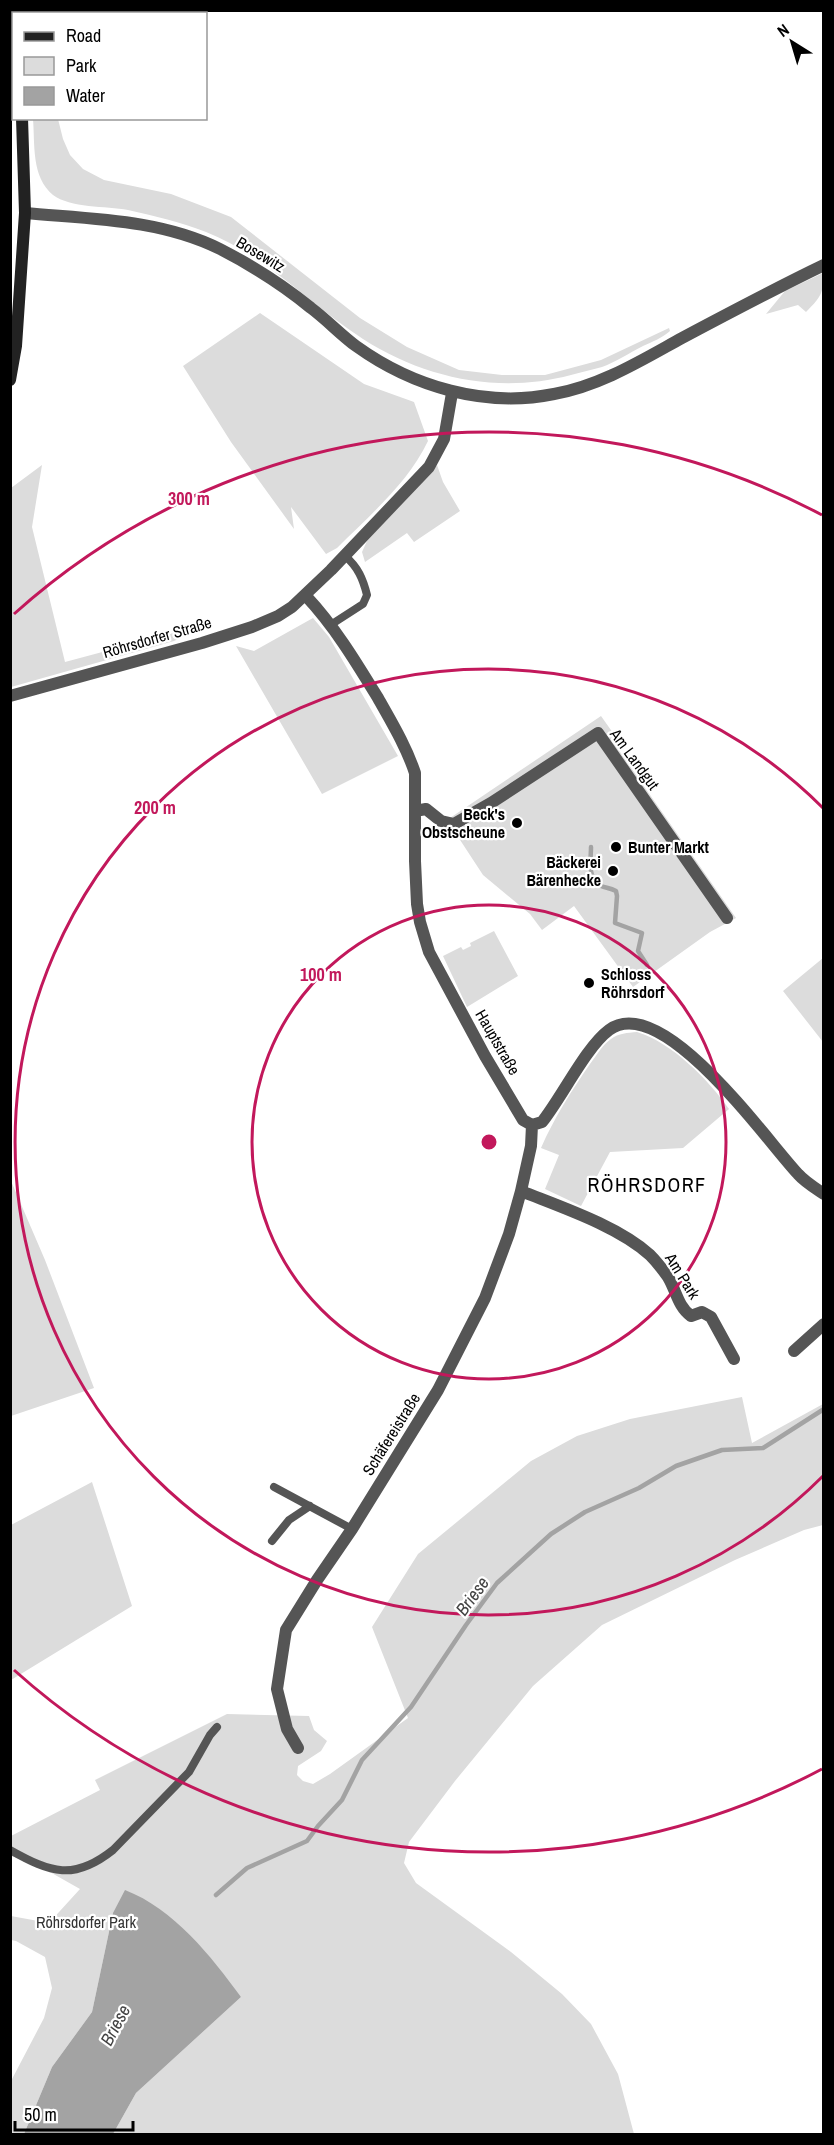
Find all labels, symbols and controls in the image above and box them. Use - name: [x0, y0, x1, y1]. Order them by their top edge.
- legend: [12, 12, 207, 120]
- north arrow: [762, 12, 822, 72]
- text: N: [773, 18, 793, 42]
- text: Road: [66, 23, 101, 48]
- text: Park: [66, 53, 97, 78]
- text: Water: [66, 83, 105, 108]
- street label: Bosewitz: [233, 231, 290, 277]
- text: 300 m: [168, 486, 210, 511]
- street label: Röhrsdorfer Straße: [100, 611, 214, 663]
- street label: Am Landgut: [605, 723, 665, 794]
- text: 200 m: [134, 795, 176, 820]
- place label: Beck's Obstscheune: [422, 803, 505, 843]
- marker: Beck's Obstscheune: [510, 816, 524, 830]
- place label: Bunter Markt: [628, 836, 710, 858]
- marker: Bunter Markt: [609, 840, 623, 854]
- place label: Bäckerei Bärenhecke: [527, 851, 601, 891]
- marker: Bäckerei Bärenhecke: [606, 864, 620, 878]
- text: 100 m: [300, 962, 342, 987]
- place label: Schloss Röhrsdorf: [601, 963, 665, 1003]
- marker: Schloss Röhrsdorf: [582, 976, 596, 990]
- street label: Hauptstraße: [470, 1005, 526, 1079]
- centre of rings: [479, 1132, 499, 1152]
- district label: RÖHRSDORF: [587, 1171, 707, 1198]
- street label: Am Park: [660, 1248, 706, 1304]
- street label: Schäfereistraße: [357, 1389, 425, 1479]
- water label: Briese: [449, 1571, 495, 1621]
- park label: Röhrsdorfer Park: [36, 1911, 136, 1933]
- water label: Briese: [94, 2000, 136, 2050]
- scale bar: [15, 2094, 134, 2132]
- text: 50 m: [24, 2102, 57, 2127]

